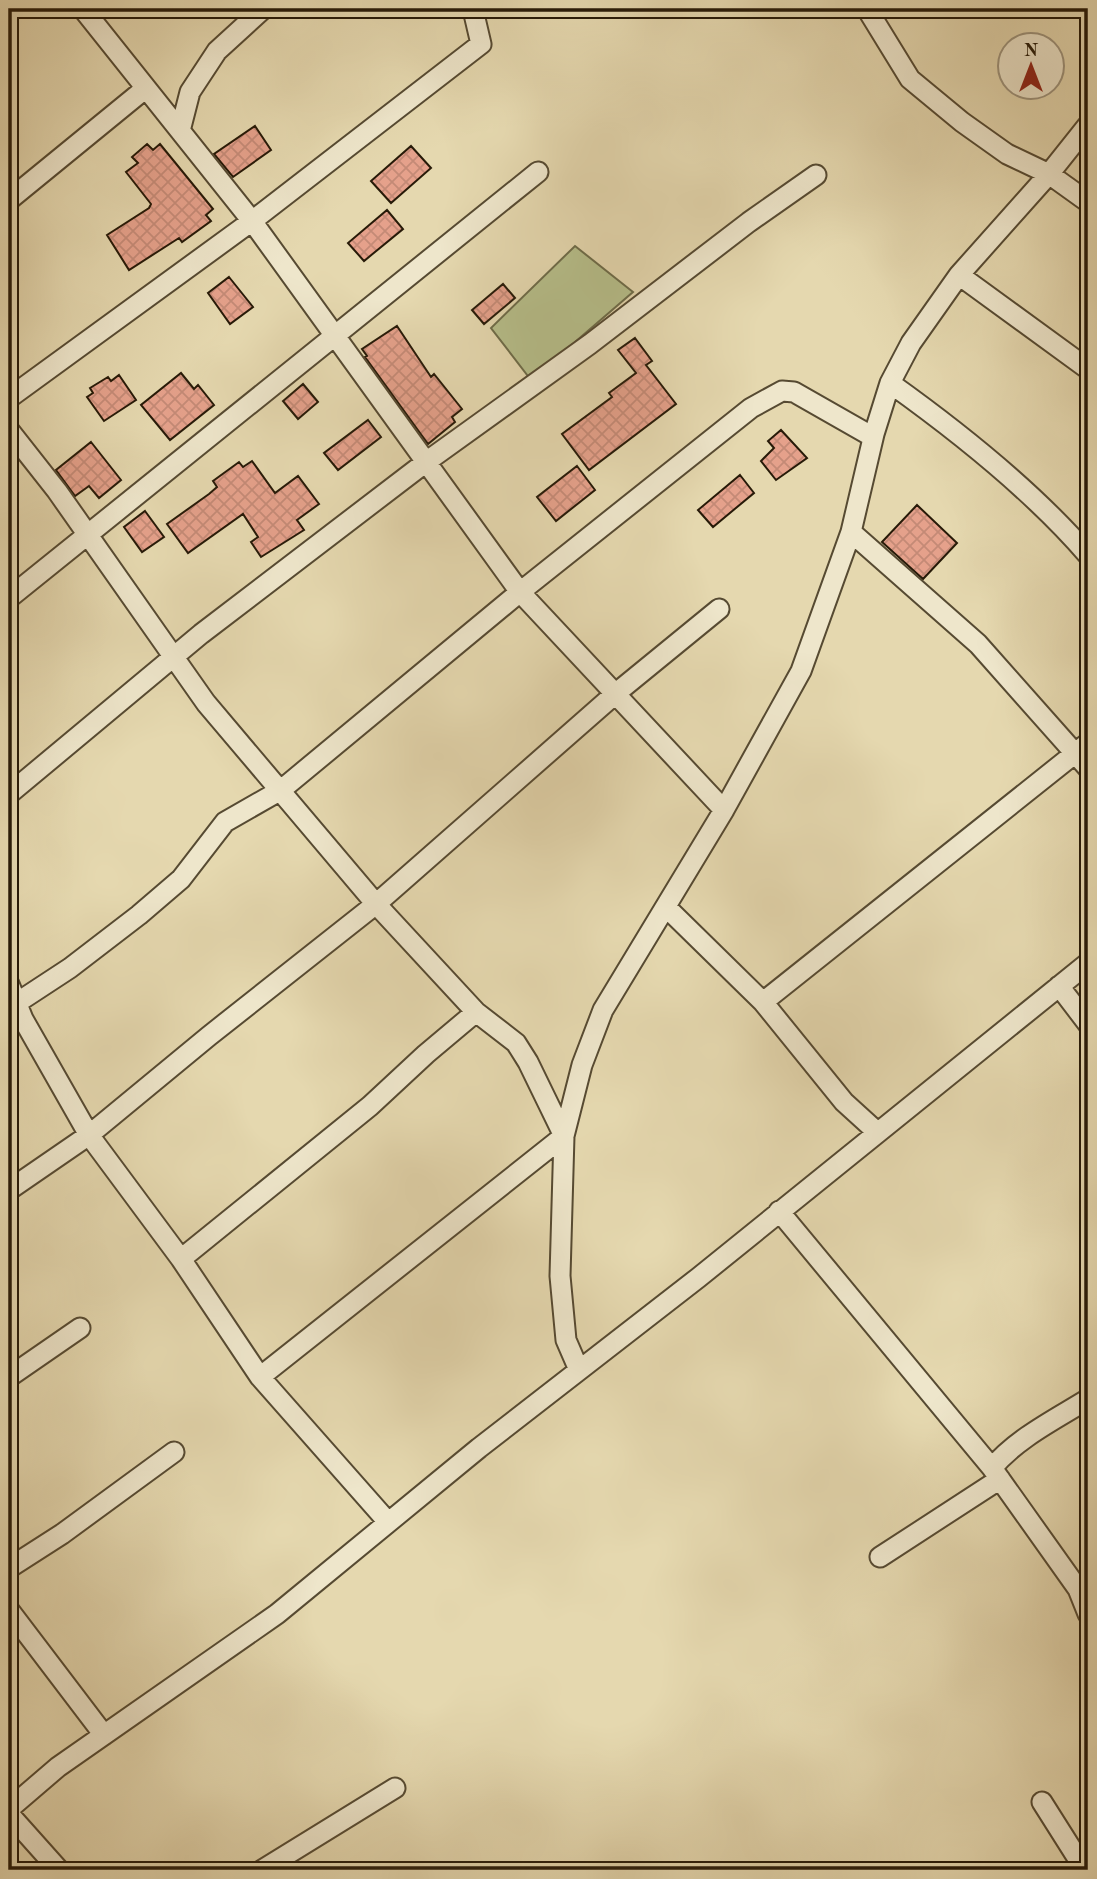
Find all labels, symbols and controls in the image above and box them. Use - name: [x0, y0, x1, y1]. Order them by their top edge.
- north arrow: [996, 32, 1066, 102]
- text: N: [1024, 42, 1039, 61]

